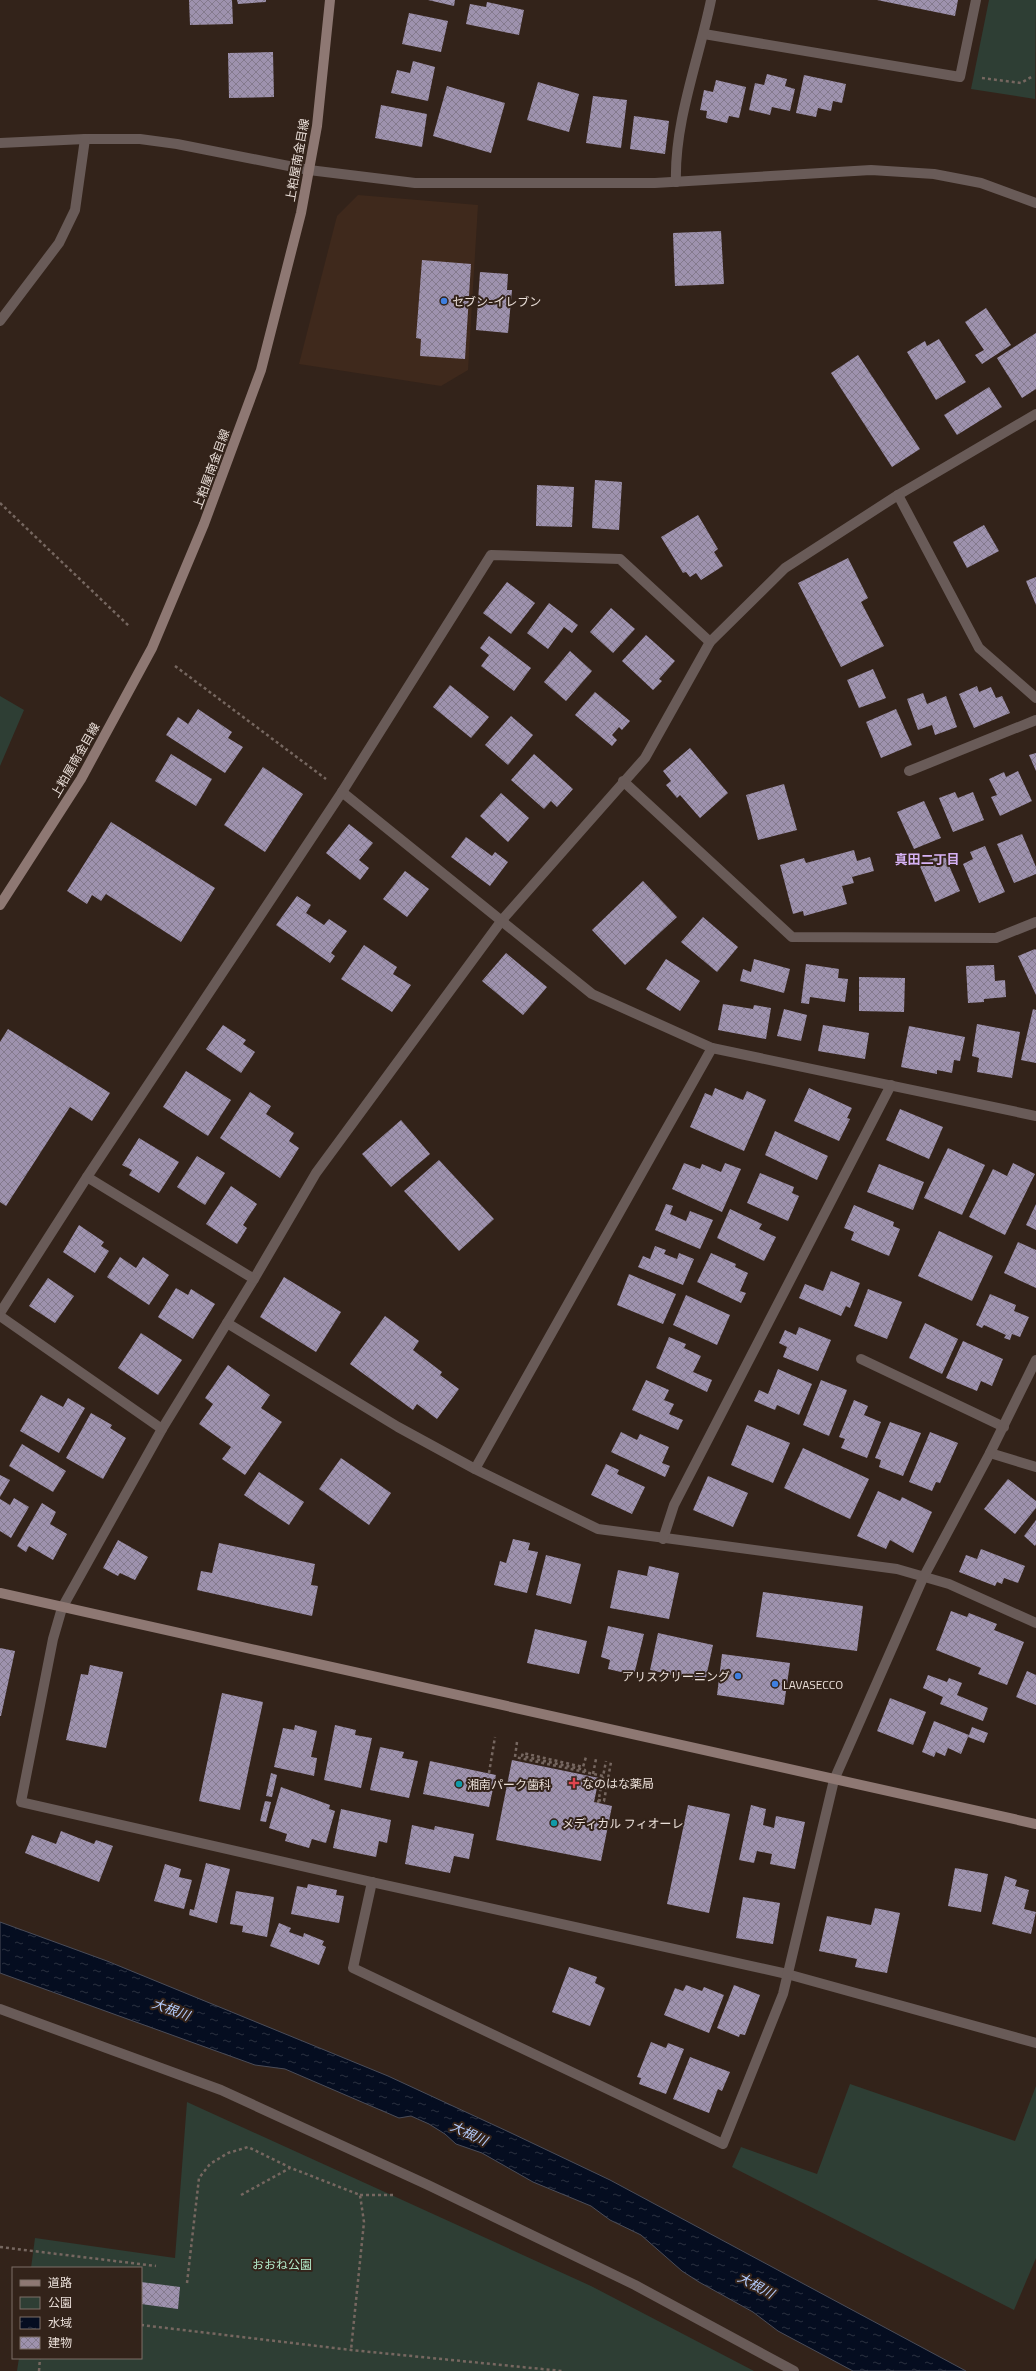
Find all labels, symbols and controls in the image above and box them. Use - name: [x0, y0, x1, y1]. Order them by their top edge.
- street label: 上粕屋南金目線: [280, 117, 314, 203]
- place label: セブン-イレブン: [452, 292, 541, 311]
- marker: セブン-イレブン: [439, 296, 449, 306]
- street label: 上粕屋南金目線: [188, 426, 234, 512]
- street label: 上粕屋南金目線: [46, 719, 104, 801]
- district label: 真田二丁目: [894, 849, 960, 869]
- place label: アリスクリーニング: [622, 1667, 730, 1686]
- marker: アリスクリーニング: [733, 1671, 743, 1681]
- place label: LAVASECCO: [783, 1675, 843, 1694]
- marker: LAVASECCO: [770, 1679, 780, 1689]
- place label: なのはな薬局: [582, 1774, 654, 1793]
- place label: 湘南パーク歯科: [467, 1775, 551, 1794]
- marker: なのはな薬局: [569, 1778, 579, 1788]
- marker: 湘南パーク歯科: [454, 1779, 464, 1789]
- place label: メディカル フィオーレ: [562, 1814, 684, 1833]
- marker: メディカル フィオーレ: [549, 1818, 559, 1828]
- water label: 大根川: [149, 1993, 195, 2026]
- water label: 大根川: [447, 2116, 493, 2151]
- park label: おおね公園: [252, 2255, 312, 2274]
- legend: [12, 2267, 142, 2359]
- water label: 大根川: [734, 2267, 780, 2304]
- text: 道路: [48, 2273, 72, 2292]
- text: 公園: [48, 2293, 72, 2312]
- text: 水域: [48, 2313, 72, 2332]
- text: 建物: [48, 2333, 72, 2352]

